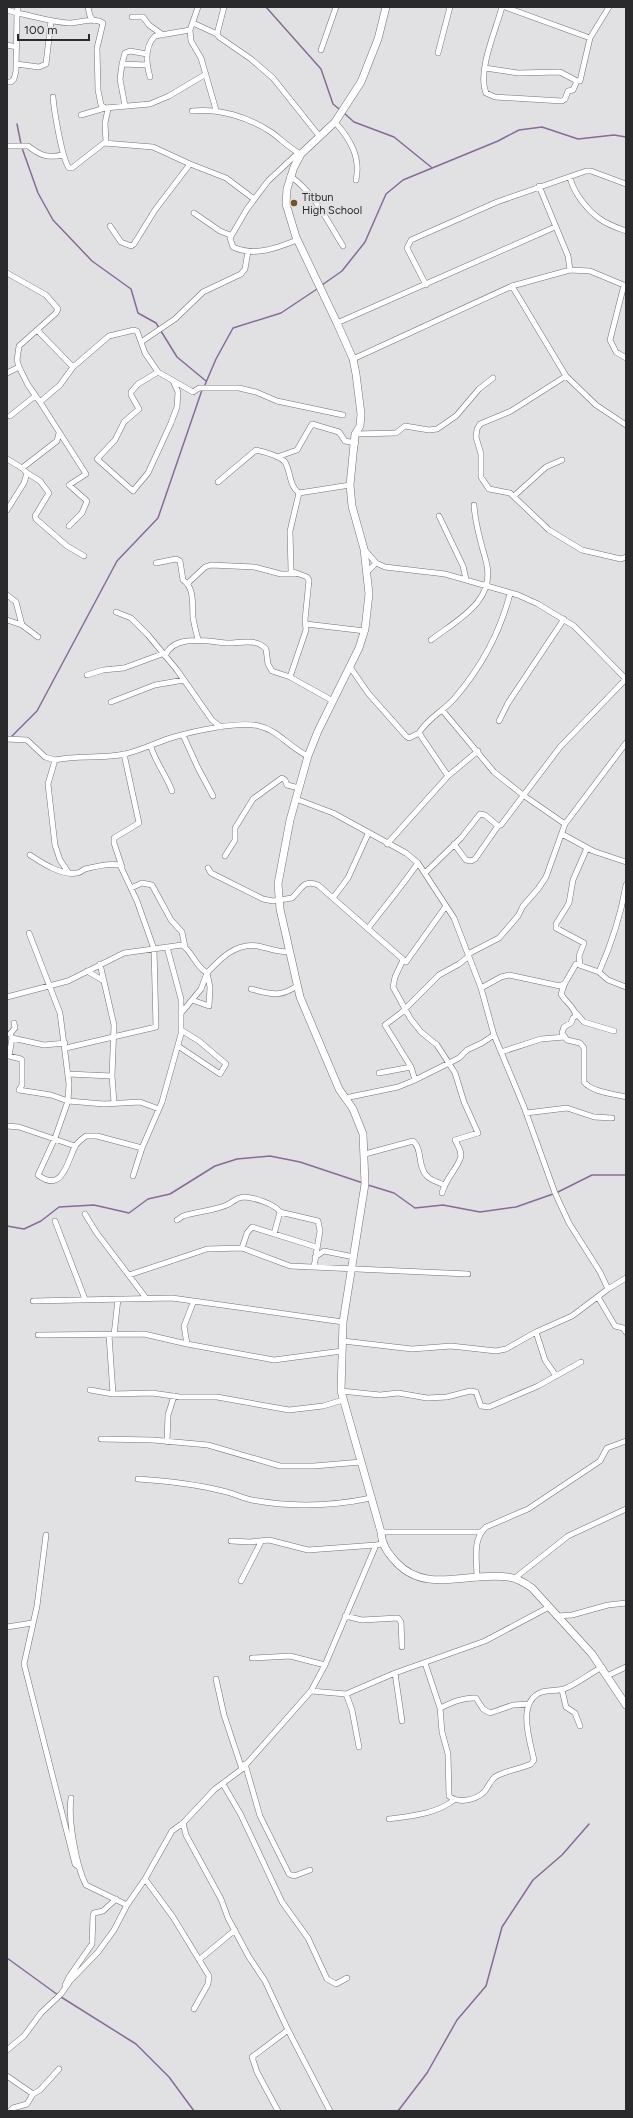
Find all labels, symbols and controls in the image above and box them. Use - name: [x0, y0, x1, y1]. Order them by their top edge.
- scale bar: [18, 16, 89, 42]
- text: 100 m: [24, 23, 58, 37]
- place label: Titbun High School: [302, 191, 362, 217]
- marker: Titbun High School: [289, 198, 299, 208]

